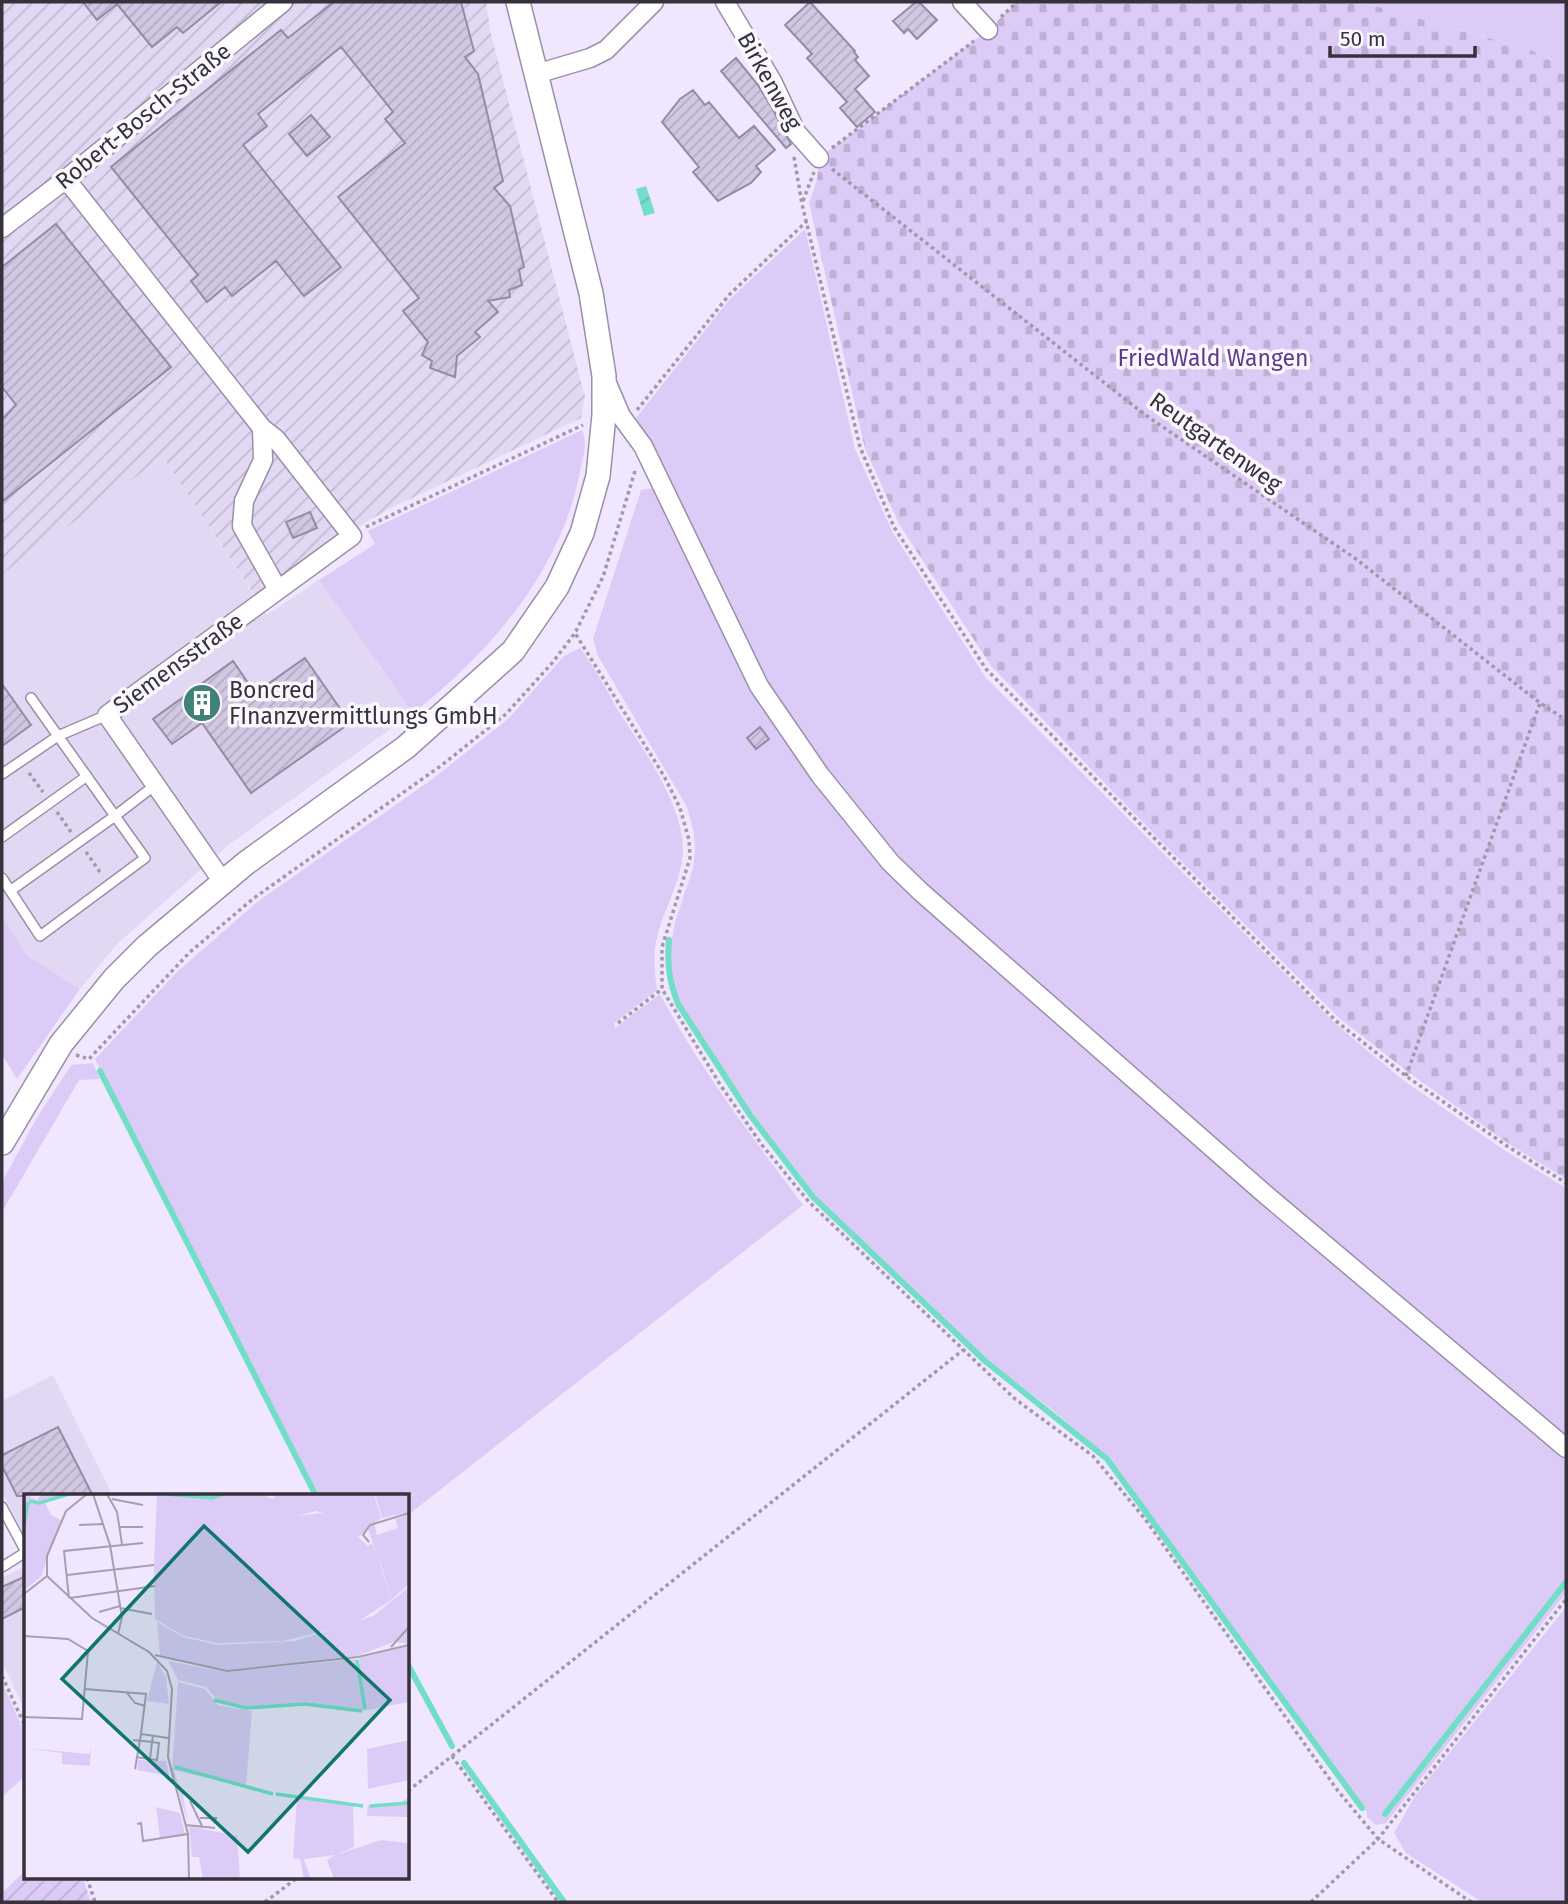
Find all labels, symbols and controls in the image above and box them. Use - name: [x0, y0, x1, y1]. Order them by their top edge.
- scale bar: [1330, 14, 1475, 58]
- text: 50 m: [1340, 26, 1386, 52]
- street label: Birkenweg: [732, 27, 808, 135]
- street label: Robert-Bosch-Straße: [50, 37, 236, 195]
- park label: FriedWald Wangen: [1117, 344, 1309, 372]
- street label: Reutgartenweg: [1144, 386, 1288, 498]
- street label: Siemensstraße: [108, 607, 248, 719]
- place label: Boncred FInanzvermittlungs GmbH: [229, 676, 498, 730]
- building icon: Boncred FInanzvermittlungs GmbH: [181, 682, 223, 724]
- inset map: [24, 1494, 410, 1880]

